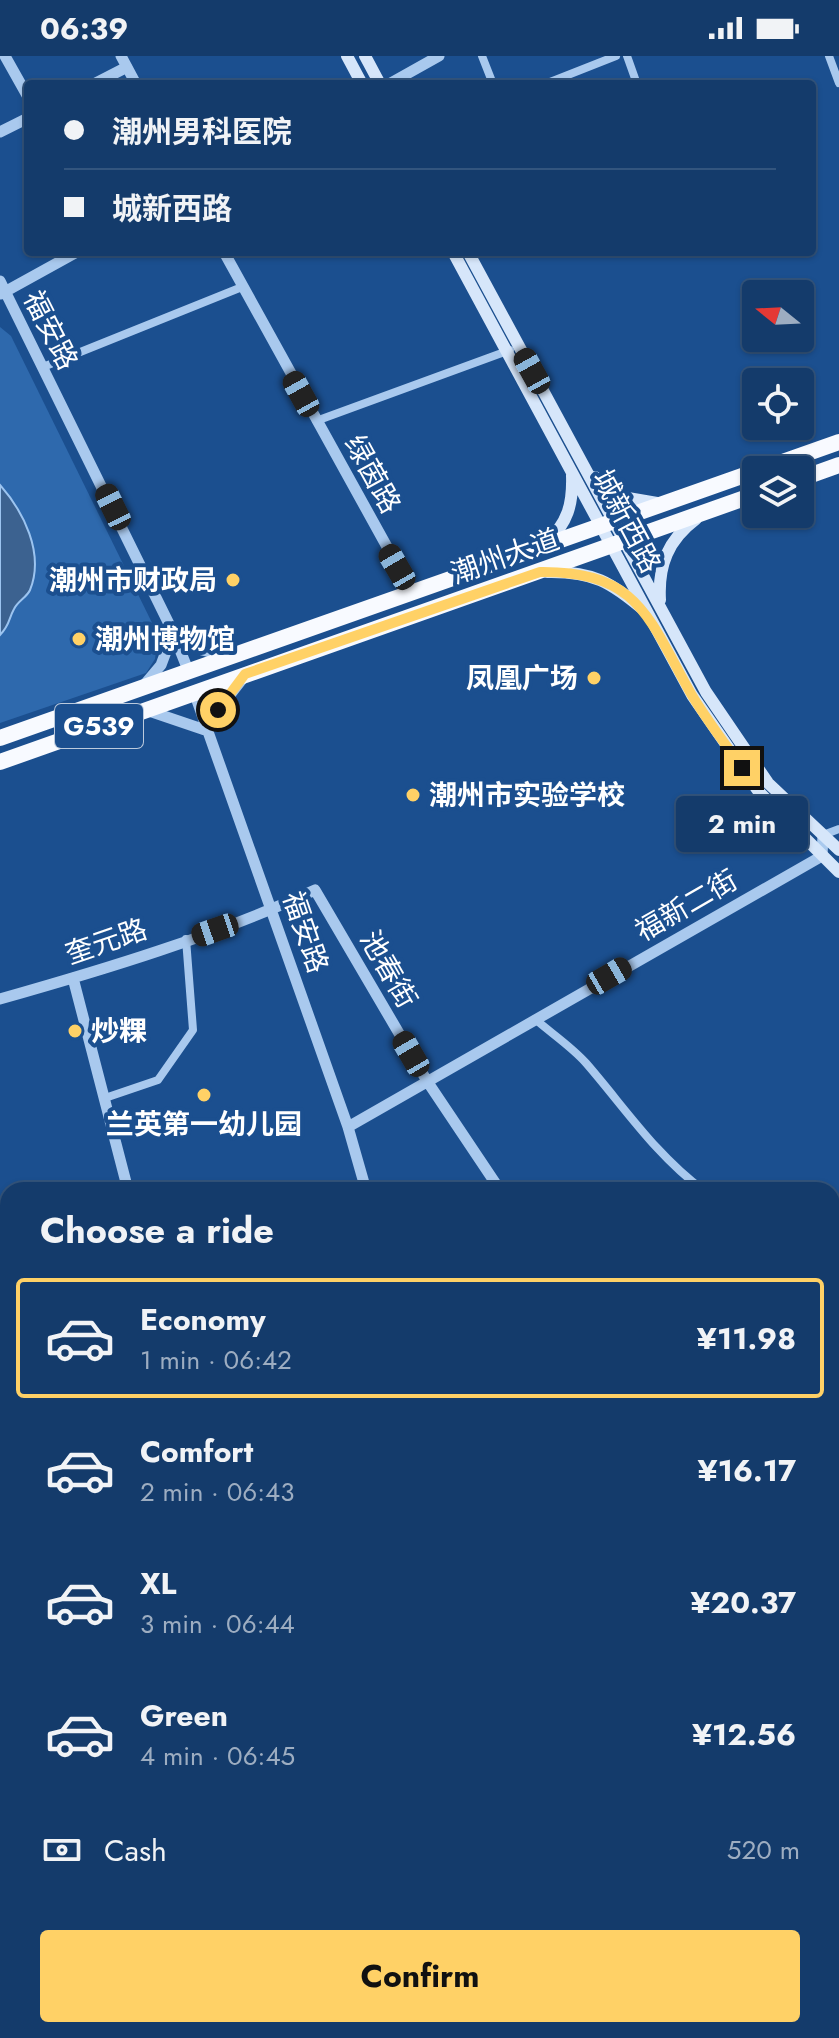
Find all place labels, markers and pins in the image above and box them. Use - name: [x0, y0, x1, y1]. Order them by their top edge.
- place label: 潮州市财政局: [49, 560, 217, 601]
- marker: 潮州市财政局: [224, 571, 242, 589]
- place label: 潮州博物馆: [95, 619, 235, 660]
- marker: 潮州博物馆: [70, 630, 88, 648]
- place label: 凤凰广场: [466, 658, 578, 699]
- marker: 凤凰广场: [585, 669, 603, 687]
- place label: 潮州市实验学校: [429, 775, 625, 816]
- marker: 潮州市实验学校: [404, 786, 422, 804]
- place label: 炒粿: [91, 1011, 147, 1052]
- marker: 炒粿: [66, 1022, 84, 1040]
- marker: 兰英第一幼儿园: [195, 1086, 213, 1104]
- place label: 兰英第一幼儿园: [106, 1104, 302, 1145]

